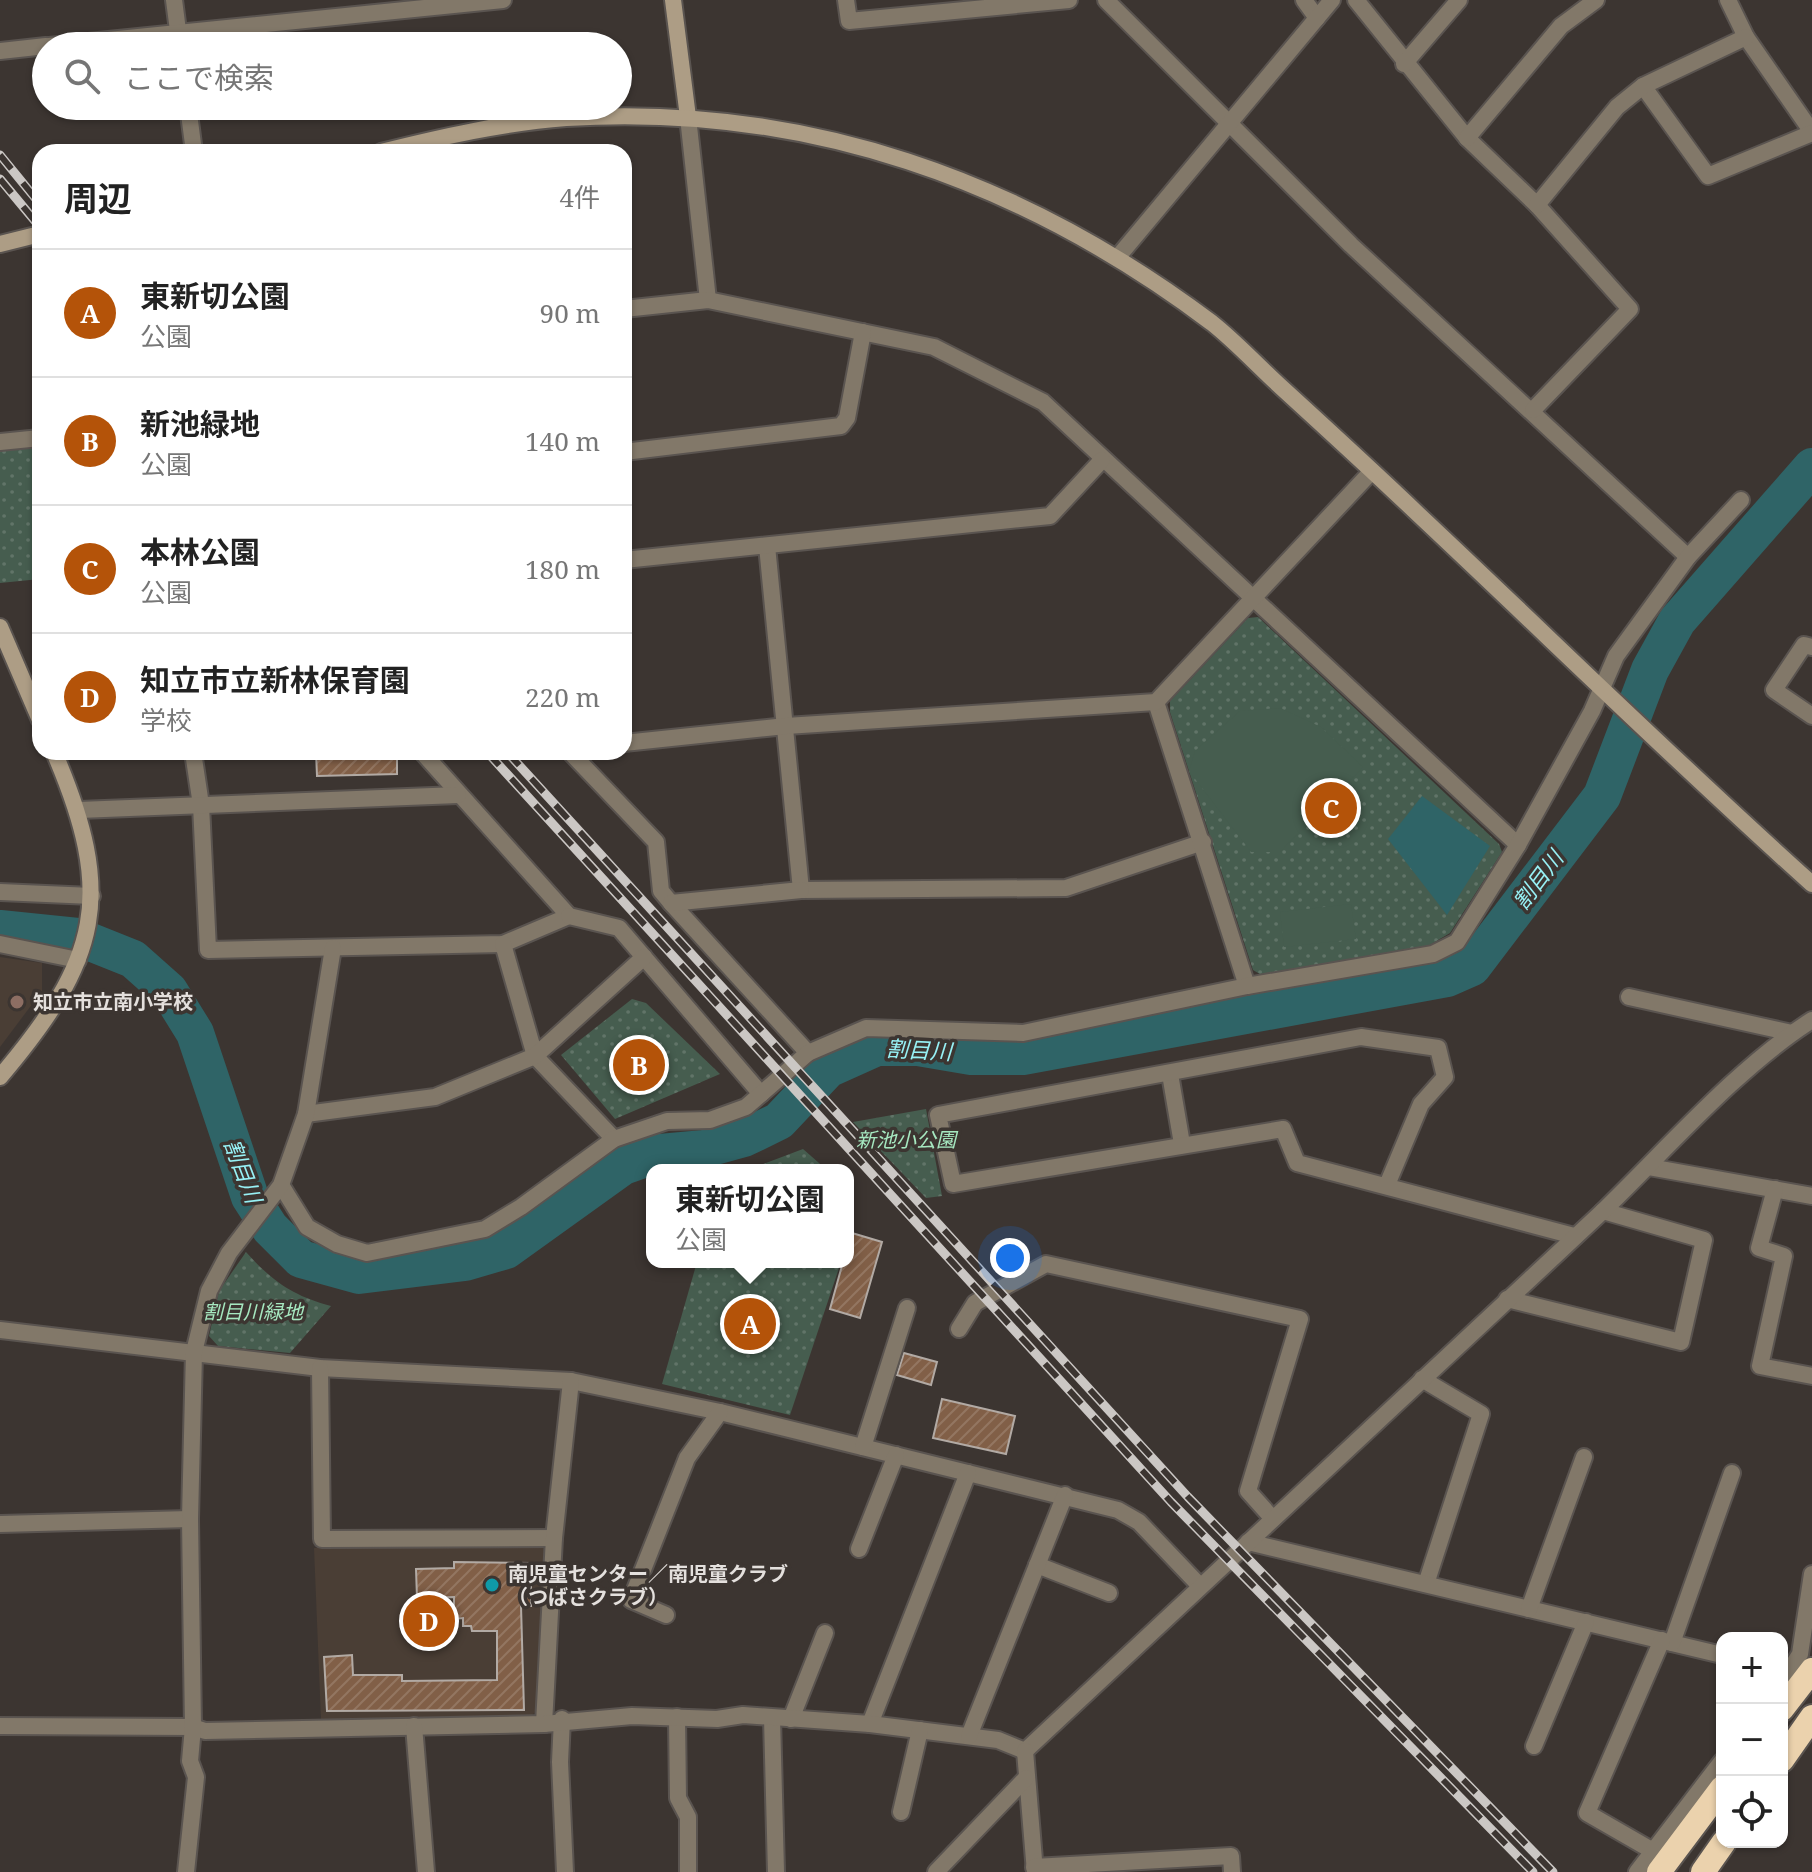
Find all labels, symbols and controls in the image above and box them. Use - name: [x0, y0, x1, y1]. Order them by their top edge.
- search box: [32, 32, 632, 120]
- icon: search: [60, 54, 104, 98]
- text: ここで検索: [124, 57, 274, 98]
- text: 周辺: [64, 175, 132, 221]
- text: 4件: [559, 179, 600, 215]
- text: 東新切公園: [140, 275, 290, 316]
- text: A: [80, 295, 100, 331]
- text: 90 m: [540, 295, 600, 331]
- text: 公園: [140, 318, 192, 354]
- text: 新池緑地: [140, 403, 260, 444]
- text: B: [81, 423, 99, 459]
- text: 140 m: [525, 423, 600, 459]
- text: 公園: [140, 446, 192, 482]
- text: 本林公園: [140, 531, 260, 572]
- text: C: [81, 551, 99, 587]
- text: 180 m: [525, 551, 600, 587]
- text: 公園: [140, 574, 192, 610]
- text: 知立市立新林保育園: [140, 659, 410, 700]
- text: D: [80, 679, 100, 715]
- text: 220 m: [525, 679, 600, 715]
- text: 学校: [140, 702, 192, 738]
- pin: C: [1305, 778, 1357, 838]
- water label: 割目川: [1505, 842, 1570, 915]
- place label: 知立市立南小学校: [33, 988, 193, 1015]
- marker: 知立市立南小学校: [8, 993, 26, 1011]
- water label: 割目川: [885, 1032, 955, 1066]
- pin: B: [613, 1035, 665, 1095]
- park label: 新池小公園: [856, 1126, 959, 1153]
- water label: 割目川: [218, 1134, 270, 1209]
- popup: [646, 1164, 854, 1268]
- text: 東新切公園: [675, 1178, 825, 1219]
- text: 公園: [675, 1221, 727, 1257]
- your location: [990, 1238, 1030, 1278]
- pin: A: [724, 1294, 776, 1354]
- park label: 割目川緑地: [203, 1298, 305, 1325]
- place label: 南児童センター／南児童クラブ （つばさクラブ）: [508, 1560, 788, 1610]
- marker: 南児童センター／南児童クラブ （つばさクラブ）: [483, 1576, 501, 1594]
- pin: D: [403, 1591, 455, 1651]
- map controls: [1716, 1632, 1788, 1848]
- button: +: [1716, 1632, 1788, 1704]
- button: −: [1716, 1704, 1788, 1776]
- button: locate: [1716, 1776, 1788, 1848]

